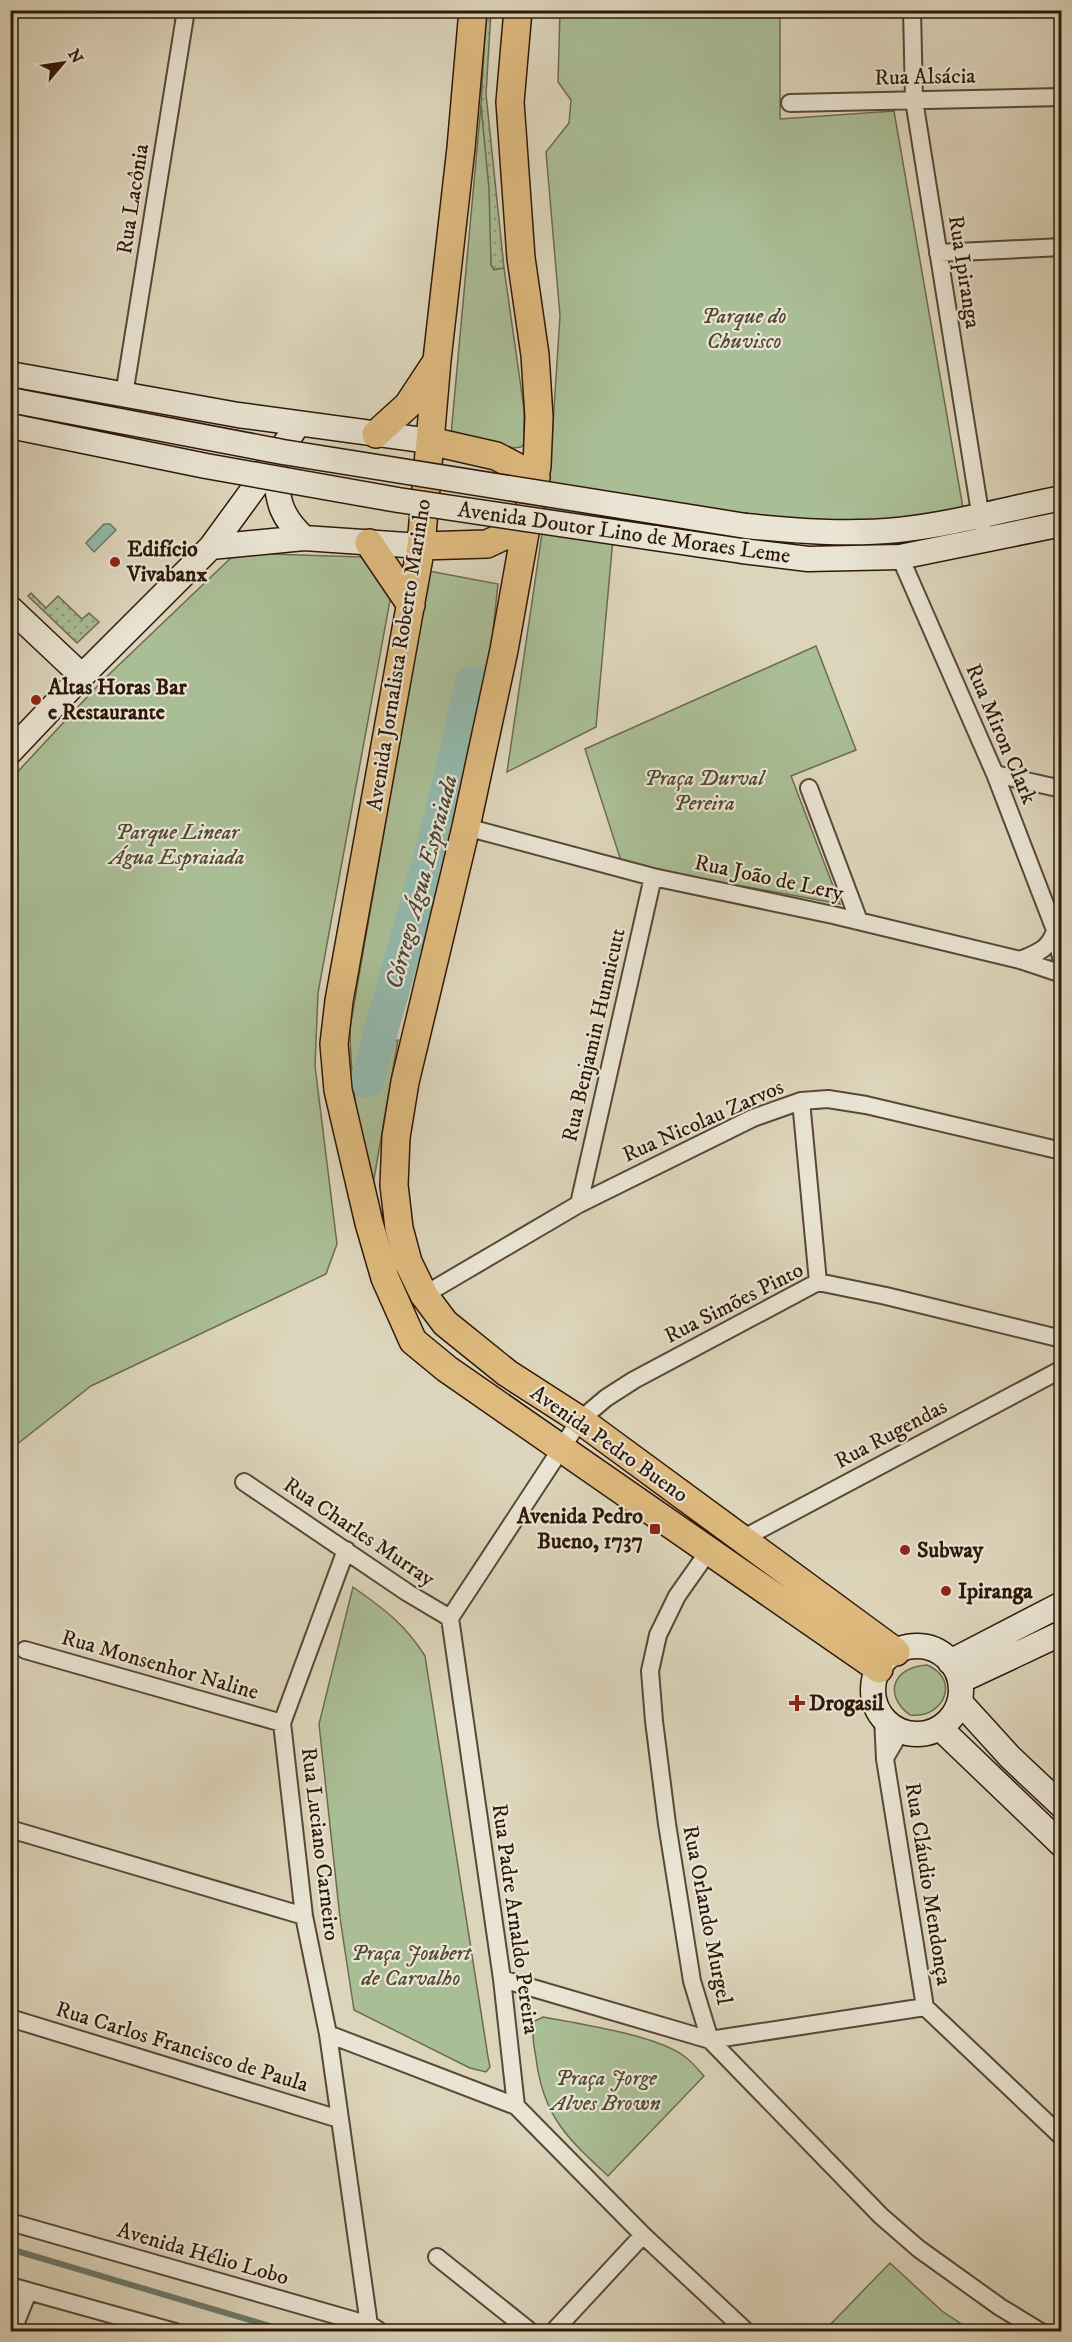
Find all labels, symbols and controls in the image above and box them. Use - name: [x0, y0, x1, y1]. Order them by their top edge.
- north arrow: [33, 33, 93, 93]
- text: N: [63, 46, 87, 67]
- street label: Rua Alsácia: [874, 63, 976, 91]
- street label: Rua Lacônia: [111, 141, 155, 256]
- street label: Rua Ipiranga: [942, 214, 986, 331]
- park label: Parque do Chuvisco: [701, 303, 787, 355]
- street label: Avenida Doutor Lino de Moraes Leme: [456, 496, 792, 570]
- street label: Avenida Jornalista Roberto Marinho: [361, 497, 437, 813]
- place label: Edifício Vivabanx: [126, 536, 208, 588]
- marker: Edifício Vivabanx: [108, 555, 122, 569]
- street label: Rua Miron Clark: [959, 660, 1043, 808]
- place label: Altas Horas Bar e Restaurante: [47, 674, 188, 726]
- marker: Altas Horas Bar e Restaurante: [29, 693, 43, 707]
- park label: Praça Durval Pereira: [644, 765, 766, 817]
- water label: Córrego Água Espraiada: [379, 772, 465, 992]
- park label: Parque Linear Água Espraiada: [107, 819, 244, 871]
- street label: Rua João de Lery: [692, 849, 846, 907]
- street label: Rua Benjamin Hunnicutt: [556, 926, 632, 1144]
- street label: Rua Nicolau Zarvos: [618, 1073, 788, 1169]
- street label: Rua Simões Pinto: [660, 1256, 808, 1350]
- street label: Avenida Pedro Bueno: [525, 1379, 693, 1509]
- street label: Rua Rugendas: [830, 1393, 952, 1475]
- street label: Rua Charles Murray: [278, 1471, 440, 1593]
- place label: Avenida Pedro Bueno, 1737: [516, 1503, 643, 1555]
- marker: Avenida Pedro Bueno, 1737: [648, 1522, 662, 1536]
- place label: Subway: [917, 1537, 984, 1564]
- marker: Subway: [898, 1543, 912, 1557]
- place label: Ipiranga: [958, 1578, 1033, 1605]
- marker: Ipiranga: [939, 1584, 953, 1598]
- street label: Rua Monsenhor Naline: [58, 1624, 262, 1706]
- place label: Drogasil: [809, 1690, 884, 1717]
- marker: Drogasil: [790, 1696, 804, 1710]
- street label: Rua Luciano Carneiro: [295, 1746, 345, 1942]
- street label: Rua Cláudio Mendonça: [899, 1781, 957, 1988]
- street label: Rua Padre Arnaldo Pereira: [485, 1802, 545, 2037]
- street label: Rua Orlando Murgel: [676, 1823, 738, 2007]
- park label: Praça Joubert de Carvalho: [351, 1940, 472, 1992]
- street label: Rua Carlos Francisco de Paula: [52, 1996, 312, 2099]
- park label: Praça Jorge Alves Brown: [548, 2065, 661, 2117]
- street label: Avenida Hélio Lobo: [114, 2217, 292, 2291]

